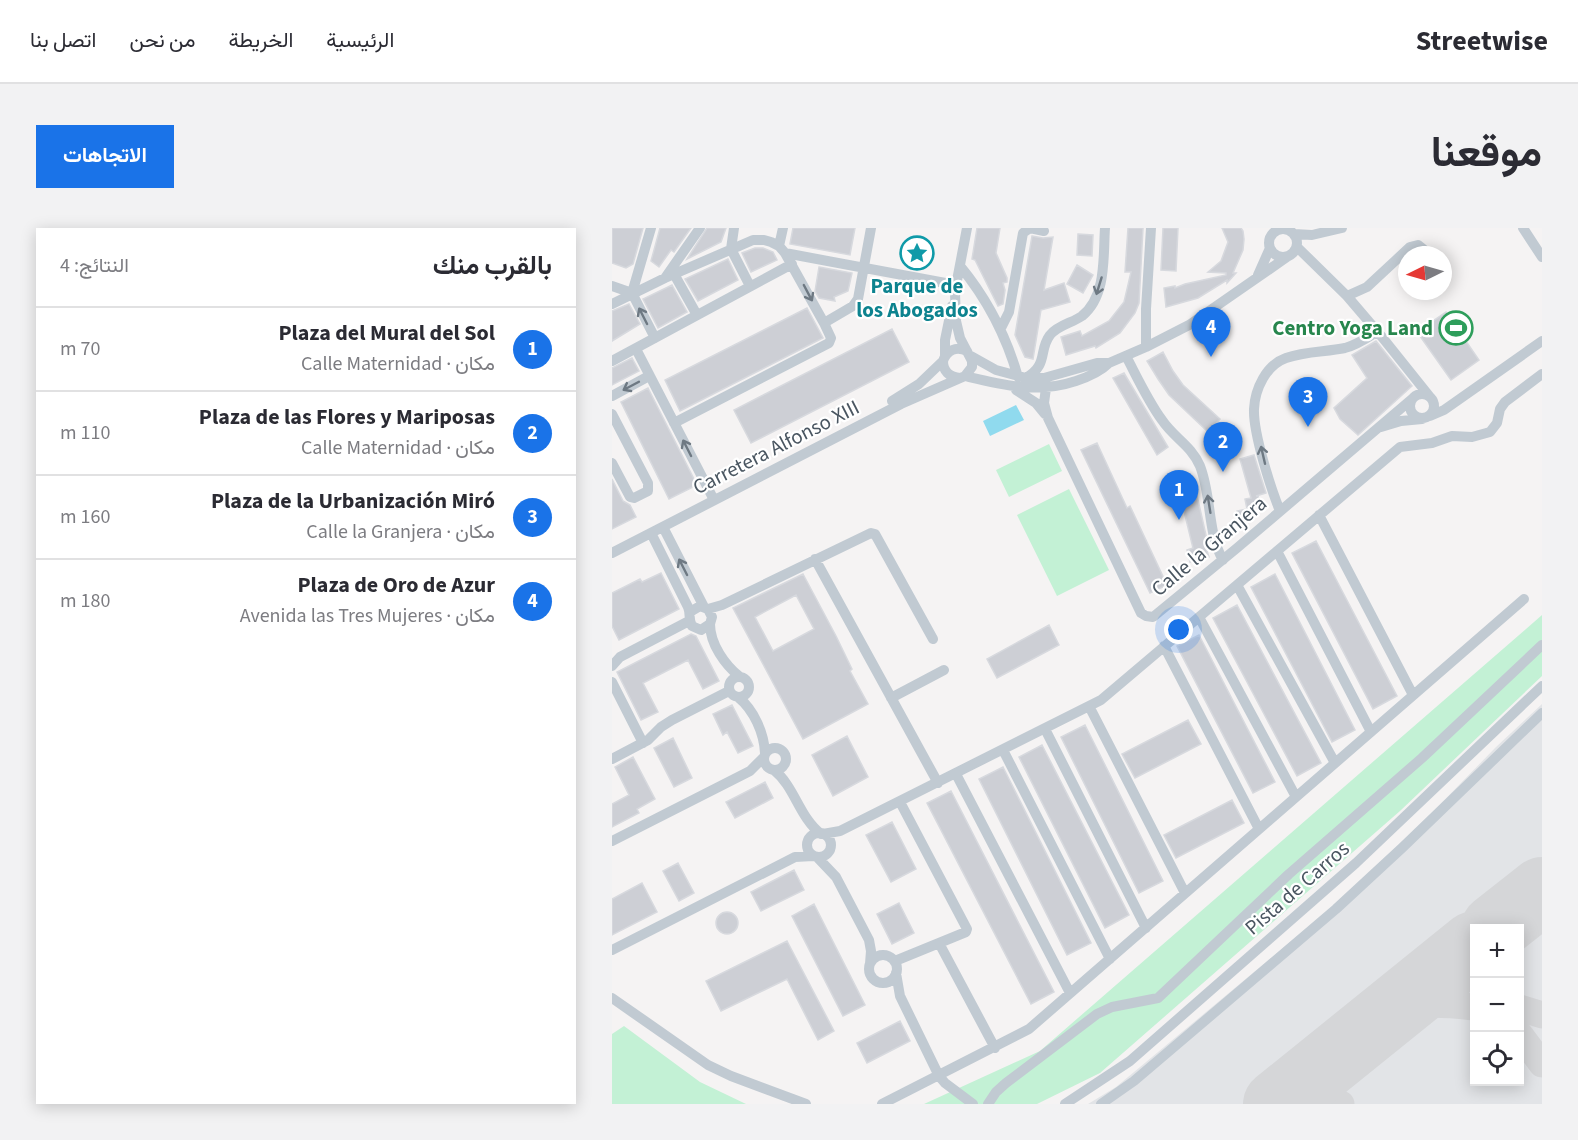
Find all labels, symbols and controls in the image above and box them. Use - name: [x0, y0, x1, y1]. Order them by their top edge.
- text: Streetwise: [1416, 21, 1548, 61]
- text: اتصل بنا: [30, 25, 96, 55]
- text: من نحن: [129, 25, 195, 55]
- text: الخريطة: [228, 25, 293, 55]
- text: الرئيسية: [326, 25, 394, 55]
- text: موقعنا: [1431, 123, 1542, 183]
- button: الاتجاهات: [36, 125, 174, 188]
- place icon: Parque de los Abogados: [899, 235, 935, 271]
- north arrow: [1398, 246, 1452, 300]
- text: بالقرب منك: [433, 247, 552, 284]
- text: النتائج: 4: [60, 252, 129, 280]
- place label: Parque de los Abogados: [856, 271, 978, 325]
- one-way arrow: [1093, 276, 1104, 295]
- one-way arrow: [802, 284, 814, 301]
- one-way arrow: [637, 307, 649, 325]
- pin: 4: [1192, 308, 1230, 357]
- sports icon: Centro Yoga Land: [1438, 310, 1474, 346]
- place label: Centro Yoga Land: [1272, 313, 1433, 343]
- text: Plaza del Mural del Sol: [278, 317, 495, 349]
- text: 70 m: [60, 335, 100, 363]
- text: 1: [527, 335, 538, 363]
- text: مكان · Calle Maternidad: [301, 350, 495, 378]
- pin: 3: [1288, 378, 1328, 427]
- one-way arrow: [622, 381, 640, 392]
- street label: Carretera Alfonso XIII: [688, 392, 864, 502]
- text: Plaza de las Flores y Mariposas: [199, 401, 495, 433]
- text: 110 m: [60, 419, 110, 447]
- text: 2: [527, 419, 538, 447]
- pin: 2: [1204, 422, 1242, 472]
- text: مكان · Calle Maternidad: [301, 434, 495, 462]
- one-way arrow: [681, 440, 692, 458]
- one-way arrow: [1256, 446, 1268, 465]
- pin: 1: [1160, 470, 1198, 520]
- text: Plaza de la Urbanización Miró: [211, 485, 495, 517]
- street label: Calle la Granjera: [1145, 489, 1273, 603]
- one-way arrow: [1204, 494, 1215, 514]
- text: 160 m: [60, 503, 110, 531]
- text: 3: [527, 503, 538, 531]
- text: مكان · Calle la Granjera: [306, 518, 495, 546]
- one-way arrow: [676, 559, 688, 577]
- text: Plaza de Oro de Azur: [297, 569, 495, 601]
- text: 180 m: [60, 587, 110, 615]
- text: 4: [527, 587, 538, 615]
- text: مكان · Avenida las Tres Mujeres: [240, 602, 495, 630]
- your location: [1164, 615, 1193, 644]
- street label: Pista de Carros: [1238, 834, 1356, 942]
- map controls: [1470, 924, 1524, 1086]
- button: +: [1470, 924, 1524, 978]
- button: −: [1470, 978, 1524, 1032]
- button: locate: [1470, 1032, 1524, 1086]

